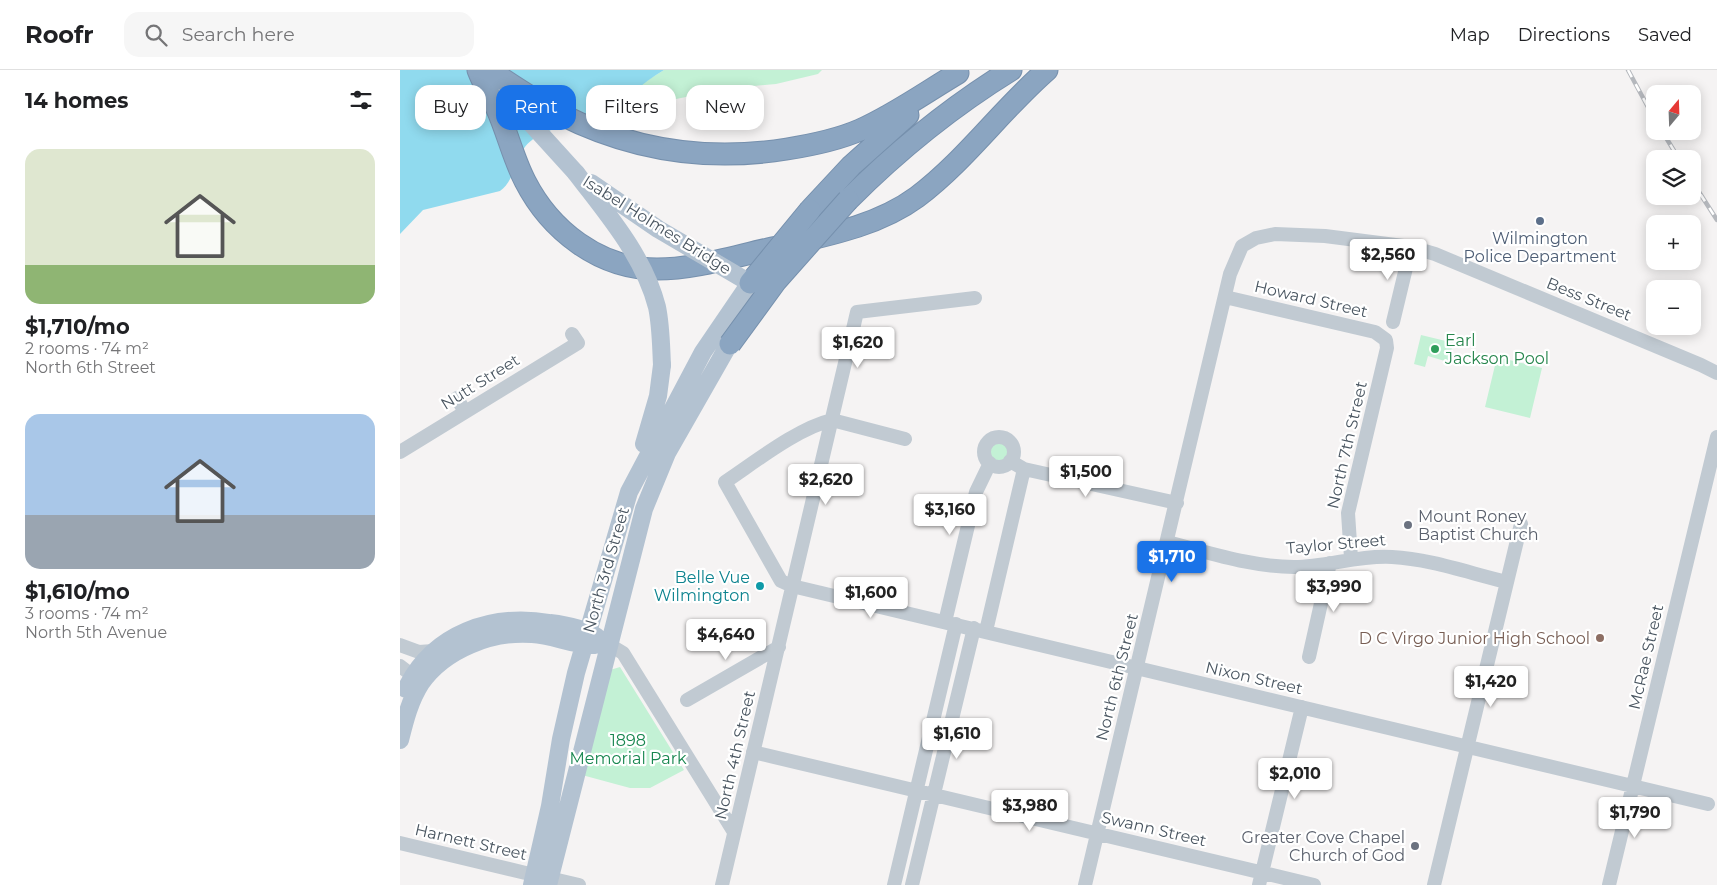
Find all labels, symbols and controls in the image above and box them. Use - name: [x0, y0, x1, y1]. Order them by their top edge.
- search box: [124, 12, 474, 57]
- text: Roofr: [25, 20, 94, 49]
- icon: search: [142, 21, 170, 49]
- text: Search here: [182, 23, 295, 46]
- text: Map: [1450, 24, 1490, 46]
- text: Directions: [1518, 24, 1610, 46]
- text: Saved: [1638, 24, 1692, 46]
- chip: Buy: [415, 85, 486, 130]
- chip: Rent: [496, 85, 576, 130]
- chip: Filters: [586, 85, 676, 130]
- chip: New: [686, 85, 764, 130]
- north arrow: [1646, 85, 1701, 140]
- map controls: [1646, 85, 1701, 335]
- icon: filters: [347, 86, 375, 114]
- text: 14 homes: [25, 88, 129, 113]
- button: layers: [1646, 150, 1701, 205]
- street label: Isabel Holmes Bridge: [579, 172, 735, 278]
- icon: home: [155, 181, 245, 271]
- marker: Wilmington Police Department: [1534, 215, 1546, 227]
- button: +: [1646, 215, 1701, 270]
- place label: Wilmington Police Department: [1464, 229, 1617, 266]
- pin: $2,560: [1347, 238, 1429, 281]
- text: $2,560: [1361, 245, 1415, 264]
- street label: Bess Street: [1544, 273, 1635, 325]
- street label: Howard Street: [1253, 277, 1370, 321]
- button: −: [1646, 280, 1701, 335]
- text: $1,710/mo: [25, 314, 130, 339]
- pin: $1,620: [817, 326, 899, 369]
- place label: Earl Jackson Pool: [1444, 331, 1549, 368]
- text: $1,620: [833, 333, 883, 352]
- text: 2 rooms · 74 m²: [25, 339, 149, 358]
- marker: Earl Jackson Pool: [1429, 343, 1441, 355]
- street label: Nutt Street: [437, 350, 523, 414]
- text: North 6th Street: [25, 358, 156, 377]
- street label: North 7th Street: [1323, 379, 1371, 511]
- icon: home: [155, 446, 245, 536]
- pin: $1,500: [1045, 456, 1127, 498]
- text: $1,500: [1060, 462, 1112, 481]
- pin: $2,620: [785, 464, 867, 506]
- text: $2,620: [799, 470, 853, 489]
- pin: $3,160: [909, 494, 991, 536]
- text: $3,160: [925, 500, 975, 519]
- street label: North 3rd Street: [579, 504, 633, 635]
- place label: Mount Roney Baptist Church: [1418, 507, 1538, 544]
- marker: Mount Roney Baptist Church: [1402, 519, 1414, 531]
- street label: Taylor Street: [1285, 530, 1387, 558]
- pin: $1,710: [1131, 540, 1213, 583]
- text: $1,710: [1148, 547, 1196, 566]
- place label: Belle Vue Wilmington: [654, 568, 750, 605]
- pin: $3,990: [1293, 570, 1375, 613]
- pin: $1,600: [830, 576, 912, 619]
- text: $3,990: [1306, 577, 1362, 596]
- text: $1,610/mo: [25, 579, 130, 604]
- marker: Belle Vue Wilmington: [754, 580, 766, 592]
- text: $1,600: [845, 583, 897, 602]
- street label: McRae Street: [1625, 602, 1667, 711]
- text: 3 rooms · 74 m²: [25, 604, 149, 623]
- street label: North 6th Street: [1092, 611, 1142, 743]
- pin: $4,640: [685, 618, 767, 661]
- text: North 5th Avenue: [25, 623, 167, 642]
- text: $4,640: [697, 625, 755, 644]
- place label: D C Virgo Junior High School: [1359, 629, 1590, 648]
- marker: D C Virgo Junior High School: [1594, 632, 1606, 644]
- street label: Nixon Street: [1204, 658, 1305, 699]
- pin: $1,420: [1450, 666, 1532, 708]
- text: $1,420: [1465, 672, 1517, 691]
- street label: North 4th Street: [711, 688, 759, 821]
- pin: $1,610: [916, 718, 998, 760]
- text: $1,610: [933, 724, 981, 743]
- park label: 1898 Memorial Park: [569, 731, 687, 768]
- pin: $2,010: [1254, 758, 1336, 800]
- text: $2,010: [1269, 764, 1321, 783]
- pin: $3,980: [989, 790, 1071, 832]
- text: $3,980: [1002, 796, 1058, 815]
- pin: $1,790: [1594, 796, 1676, 839]
- text: $1,790: [1609, 803, 1661, 822]
- street label: Swann Street: [1100, 808, 1209, 850]
- street label: Harnett Street: [413, 820, 529, 864]
- place label: Greater Cove Chapel Church of God: [1242, 828, 1405, 865]
- marker: Greater Cove Chapel Church of God: [1409, 840, 1421, 852]

